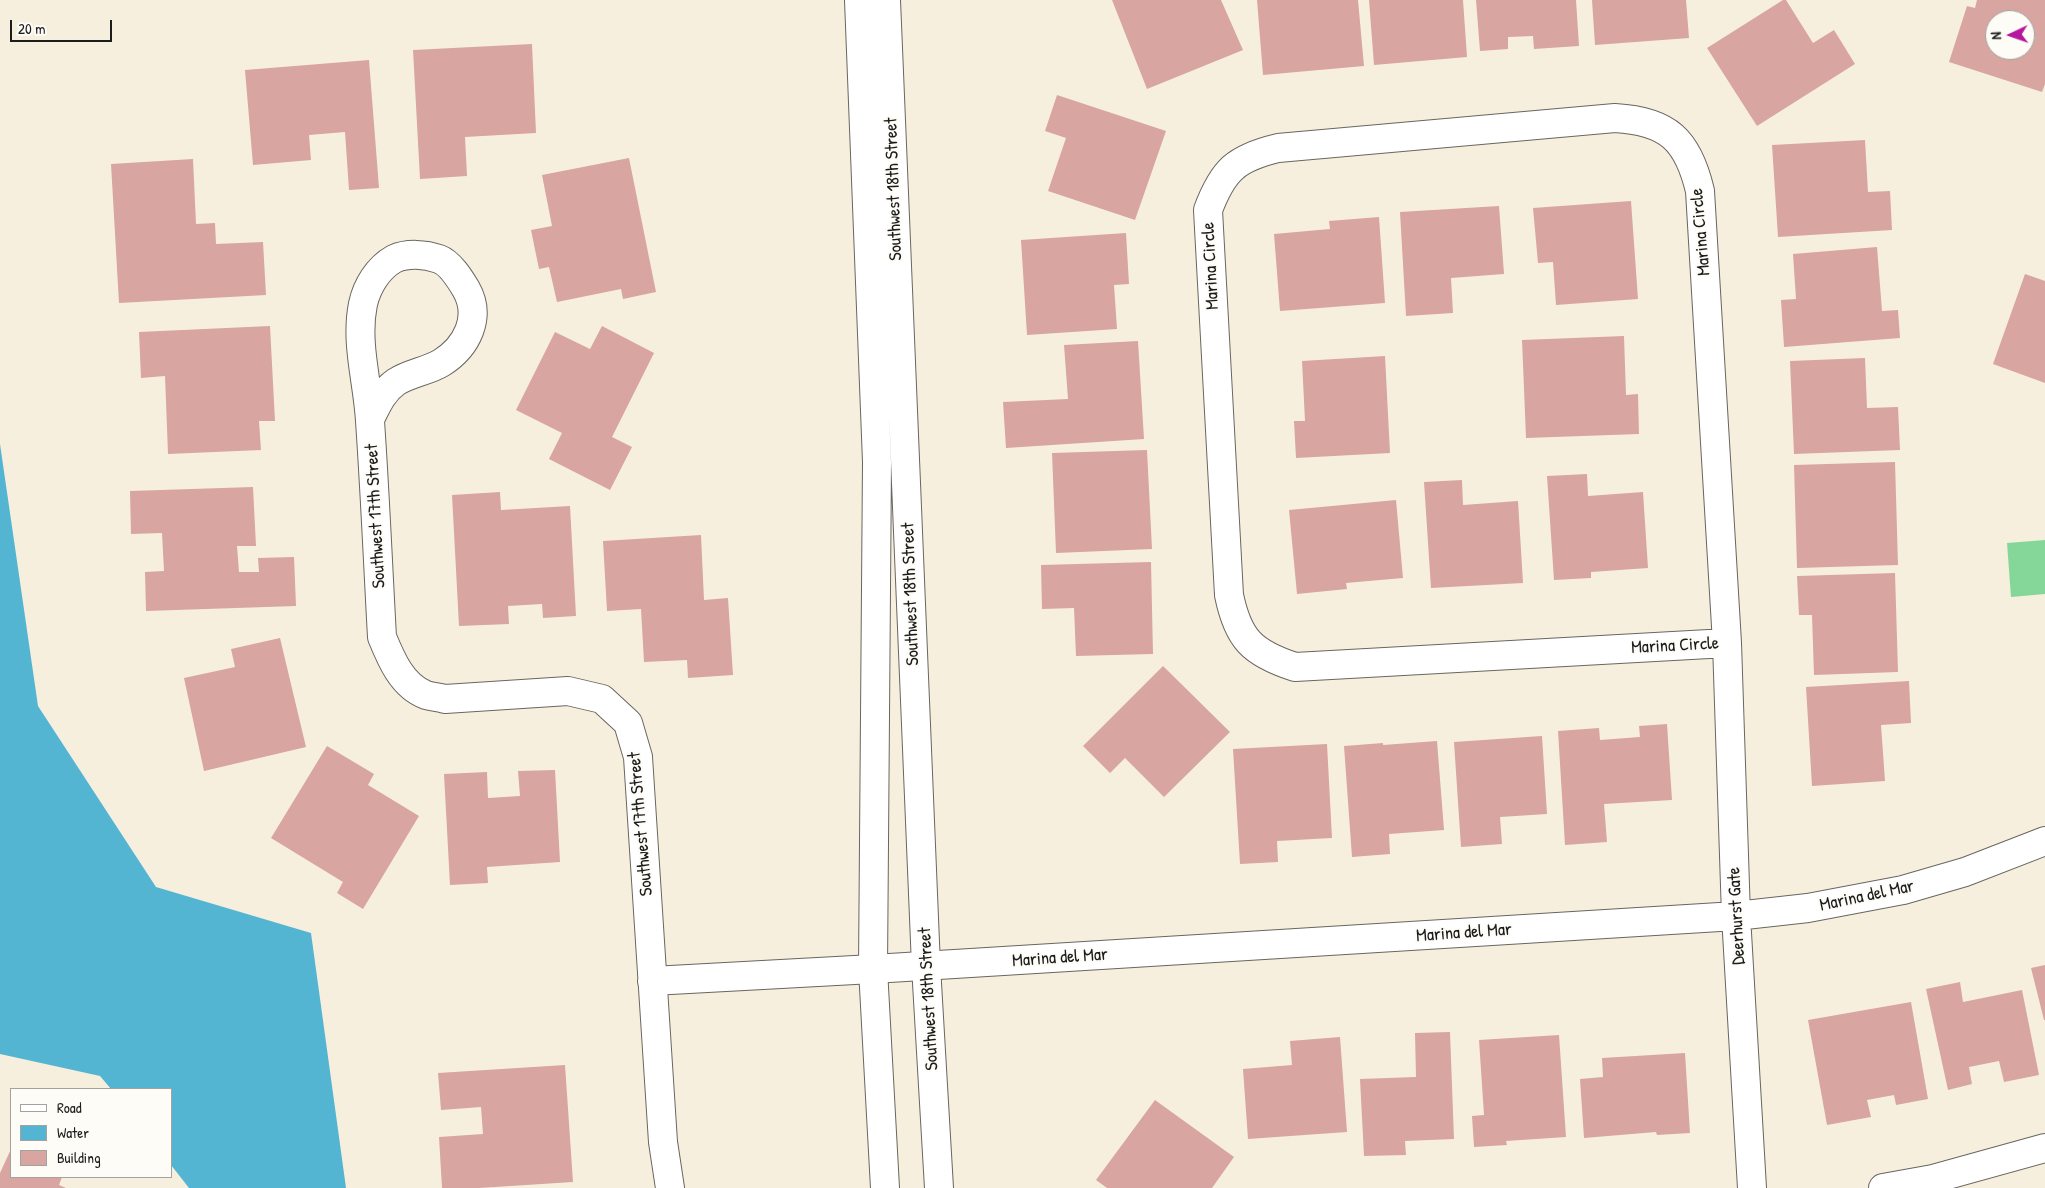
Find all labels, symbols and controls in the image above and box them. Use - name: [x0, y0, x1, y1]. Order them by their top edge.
- scale bar: [12, 10, 115, 42]
- north arrow: [1985, 10, 2035, 60]
- text: 20 m: [18, 18, 45, 39]
- text: N: [1986, 32, 2005, 40]
- street label: Southwest 18th Street: [881, 117, 907, 261]
- street label: Marina Circle: [1686, 187, 1716, 277]
- street label: Marina Circle: [1198, 222, 1224, 310]
- street label: Southwest 17th Street: [361, 443, 391, 589]
- street label: Southwest 18th Street: [898, 522, 924, 666]
- street label: Marina Circle: [1631, 633, 1719, 659]
- street label: Southwest 17th Street: [624, 751, 658, 897]
- street label: Deerhurst Gate: [1724, 867, 1750, 965]
- street label: Marina del Mar: [1818, 875, 1916, 917]
- street label: Marina del Mar: [1415, 919, 1513, 947]
- street label: Southwest 18th Street: [914, 927, 944, 1071]
- street label: Marina del Mar: [1011, 944, 1109, 972]
- legend: [10, 1088, 172, 1178]
- text: Road: [57, 1097, 82, 1118]
- text: Water: [57, 1122, 89, 1143]
- text: Building: [57, 1147, 101, 1168]

